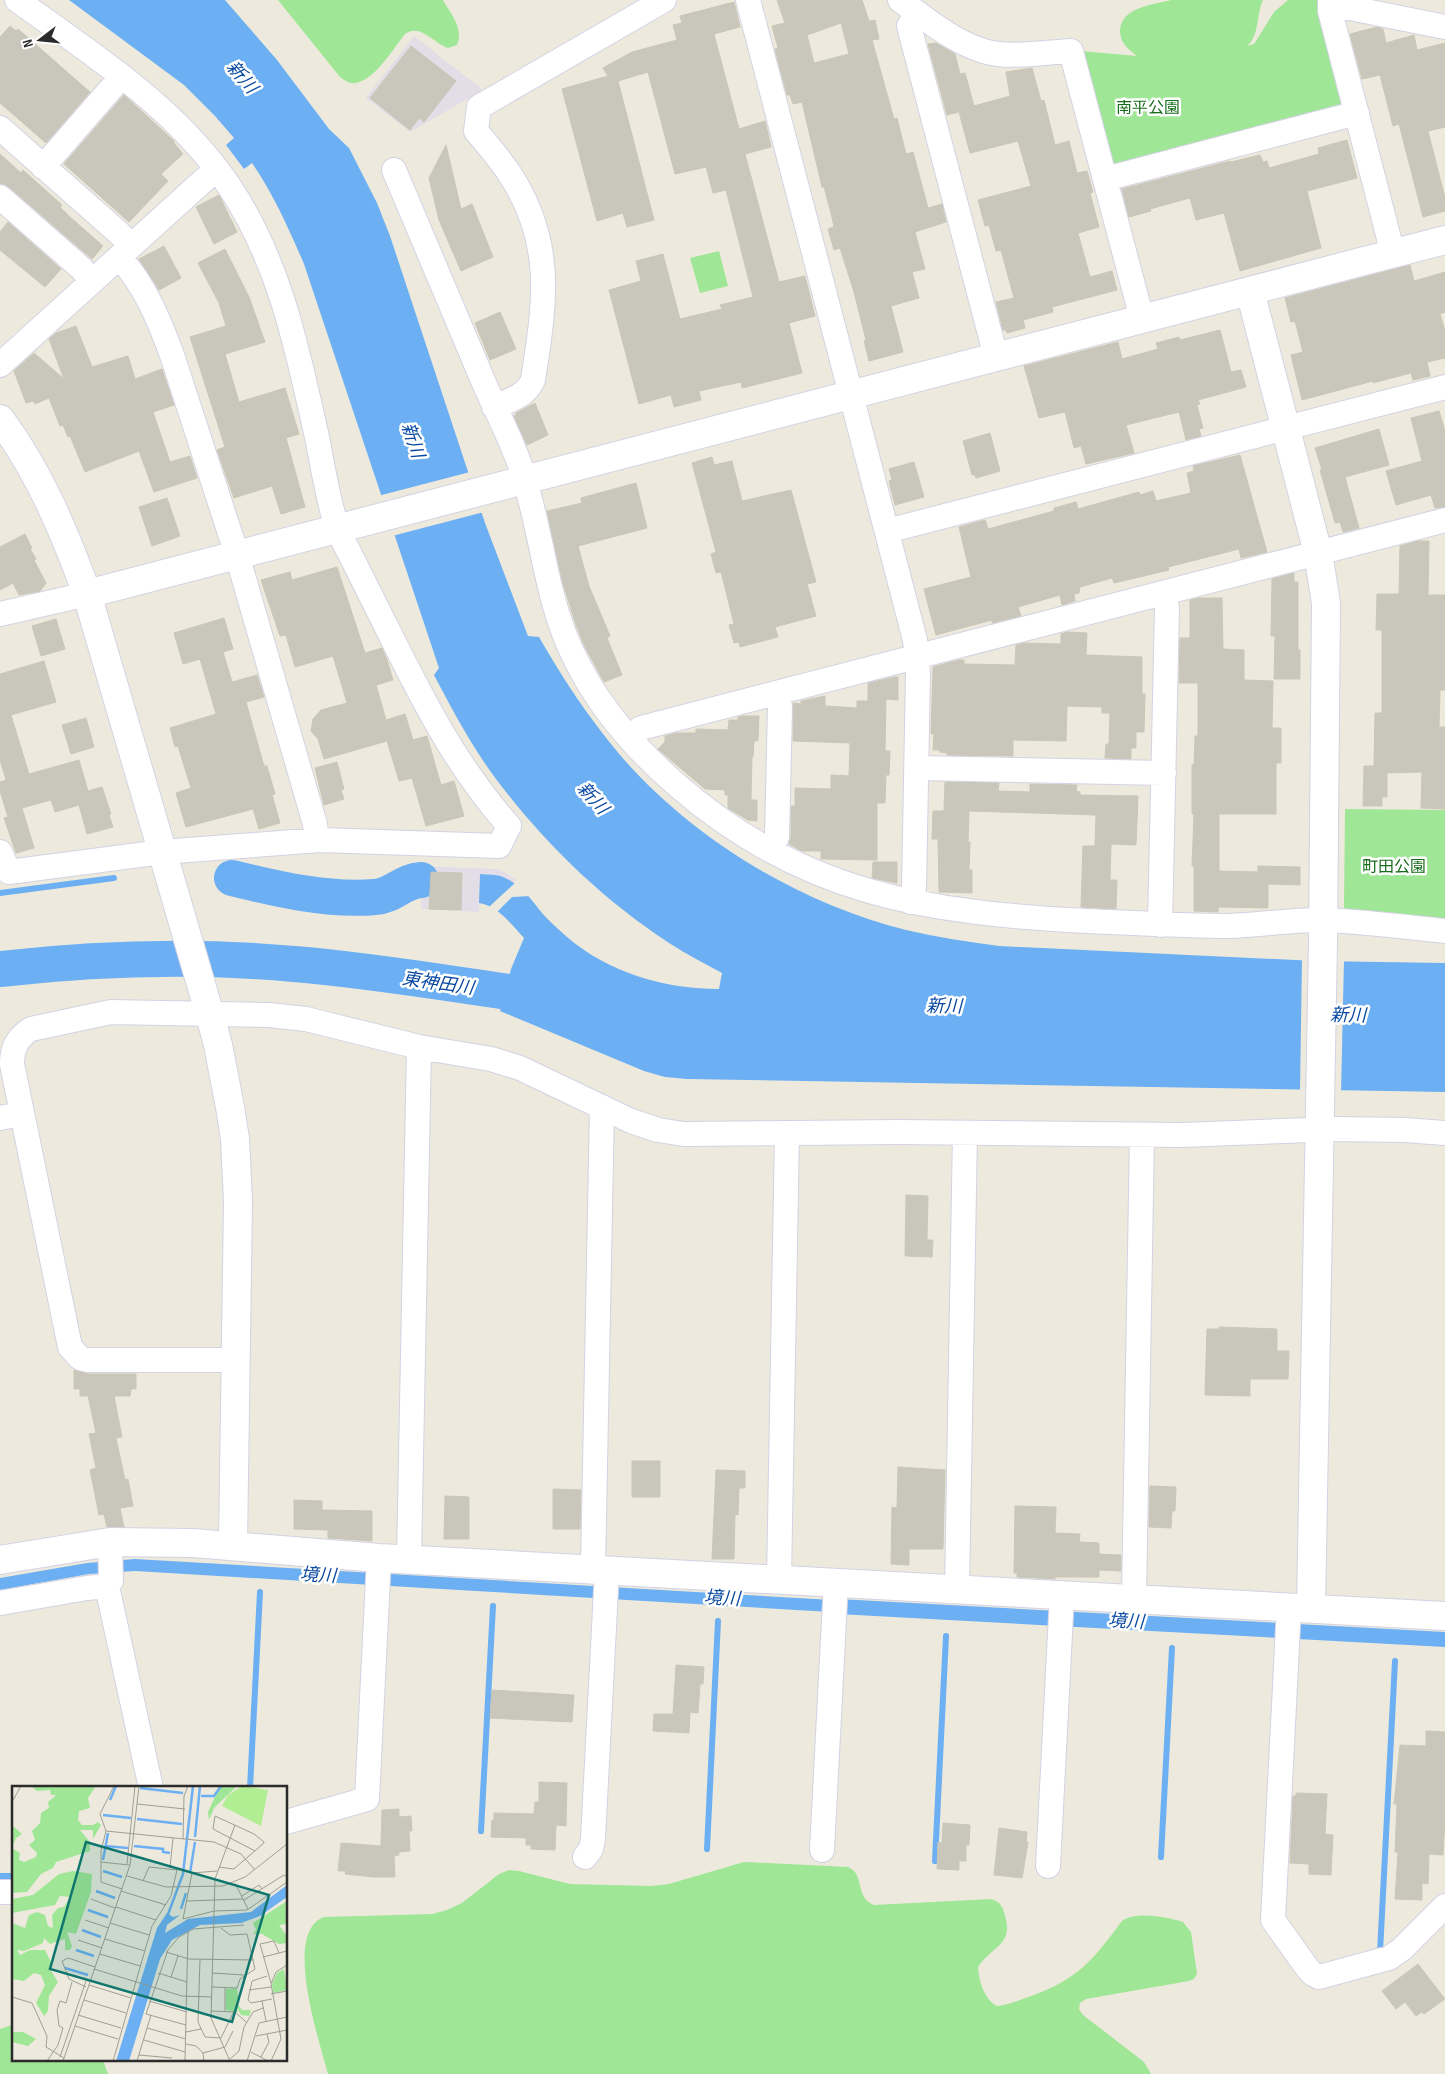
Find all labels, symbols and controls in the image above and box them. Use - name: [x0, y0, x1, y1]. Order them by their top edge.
- north arrow: [15, 15, 65, 65]
- text: N: [19, 38, 37, 49]
- water label: 新川: [222, 57, 263, 99]
- park label: 南平公園: [1116, 99, 1180, 118]
- water label: 新川: [397, 420, 429, 462]
- water label: 新川: [573, 778, 614, 820]
- park label: 町田公園: [1362, 858, 1426, 877]
- water label: 東神田川: [401, 968, 477, 999]
- water label: 新川: [926, 996, 964, 1017]
- water label: 新川: [1330, 1005, 1368, 1026]
- water label: 境川: [299, 1564, 338, 1587]
- water label: 境川: [703, 1587, 742, 1610]
- water label: 境川: [1107, 1610, 1146, 1633]
- inset map: [12, 1786, 288, 2062]

